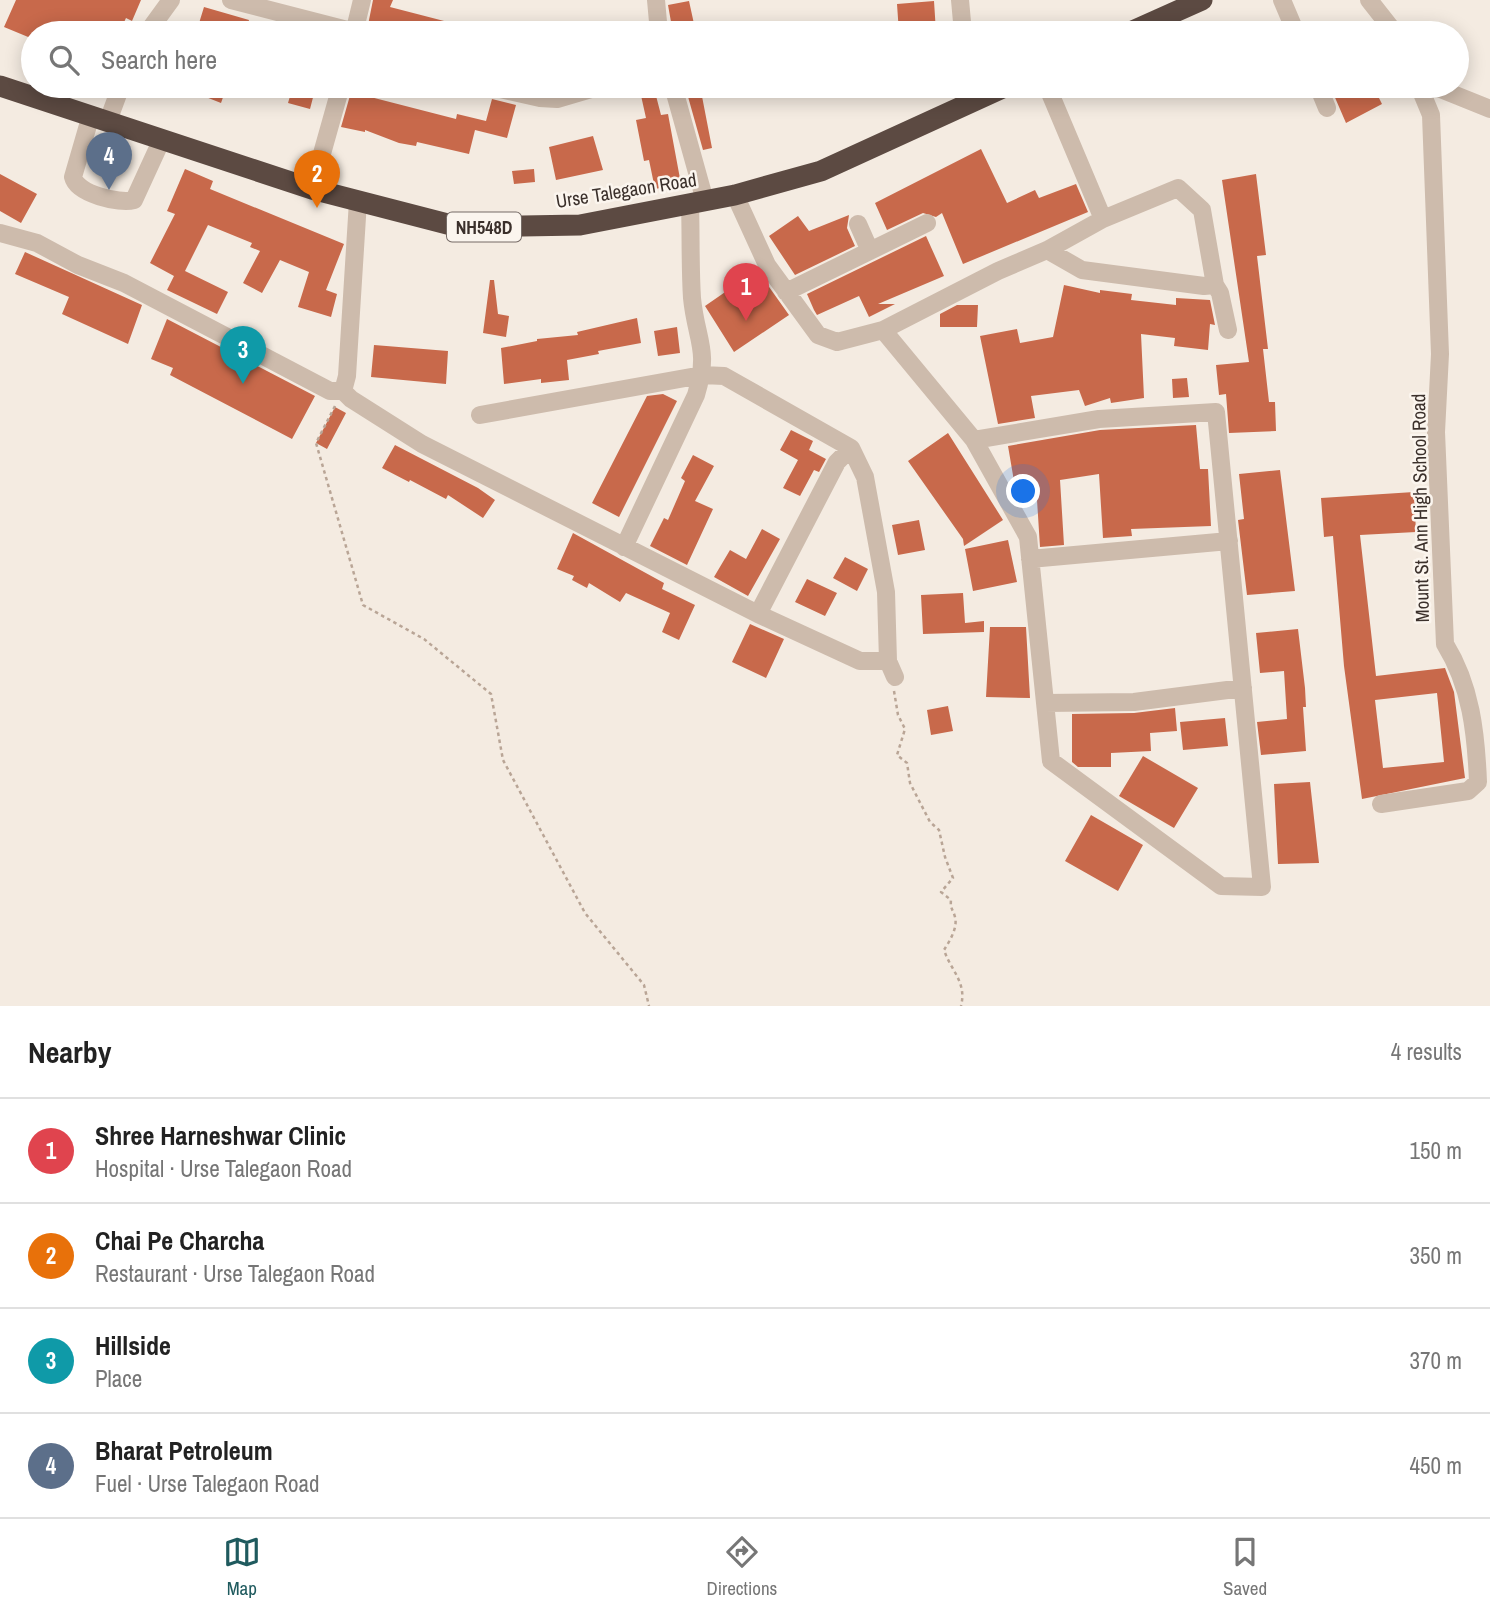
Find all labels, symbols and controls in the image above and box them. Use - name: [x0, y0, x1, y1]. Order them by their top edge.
- search box: [21, 21, 1469, 98]
- icon: search: [45, 41, 83, 79]
- text: Search here: [101, 42, 217, 77]
- pin: 4: [86, 132, 132, 190]
- pin: 2: [294, 150, 340, 208]
- street label: Urse Talegaon Road: [554, 166, 698, 214]
- road number: NH548D: [447, 212, 521, 242]
- pin: 1: [723, 263, 769, 321]
- pin: 3: [220, 326, 266, 384]
- street label: Mount St. Ann High School Road: [1405, 393, 1435, 623]
- your location: [1006, 474, 1040, 508]
- text: Nearby: [28, 1032, 111, 1072]
- text: 4 results: [1391, 1036, 1462, 1067]
- text: Shree Harneshwar Clinic: [95, 1118, 346, 1153]
- text: 1: [46, 1135, 56, 1166]
- text: 150 m: [1410, 1135, 1462, 1166]
- text: Hospital · Urse Talegaon Road: [95, 1153, 352, 1184]
- text: Chai Pe Charcha: [95, 1223, 264, 1258]
- text: 2: [46, 1240, 56, 1271]
- text: 350 m: [1410, 1240, 1462, 1271]
- text: Restaurant · Urse Talegaon Road: [95, 1258, 375, 1289]
- text: Hillside: [95, 1328, 171, 1363]
- text: 3: [46, 1345, 56, 1376]
- text: 370 m: [1410, 1345, 1462, 1376]
- text: Place: [95, 1363, 142, 1394]
- text: Bharat Petroleum: [95, 1433, 273, 1468]
- text: 4: [46, 1450, 56, 1481]
- text: 450 m: [1410, 1450, 1462, 1481]
- text: Fuel · Urse Talegaon Road: [95, 1468, 319, 1499]
- tab: Map: [223, 1533, 261, 1601]
- tab: Directions: [706, 1533, 777, 1601]
- tab: Saved: [1223, 1533, 1267, 1601]

